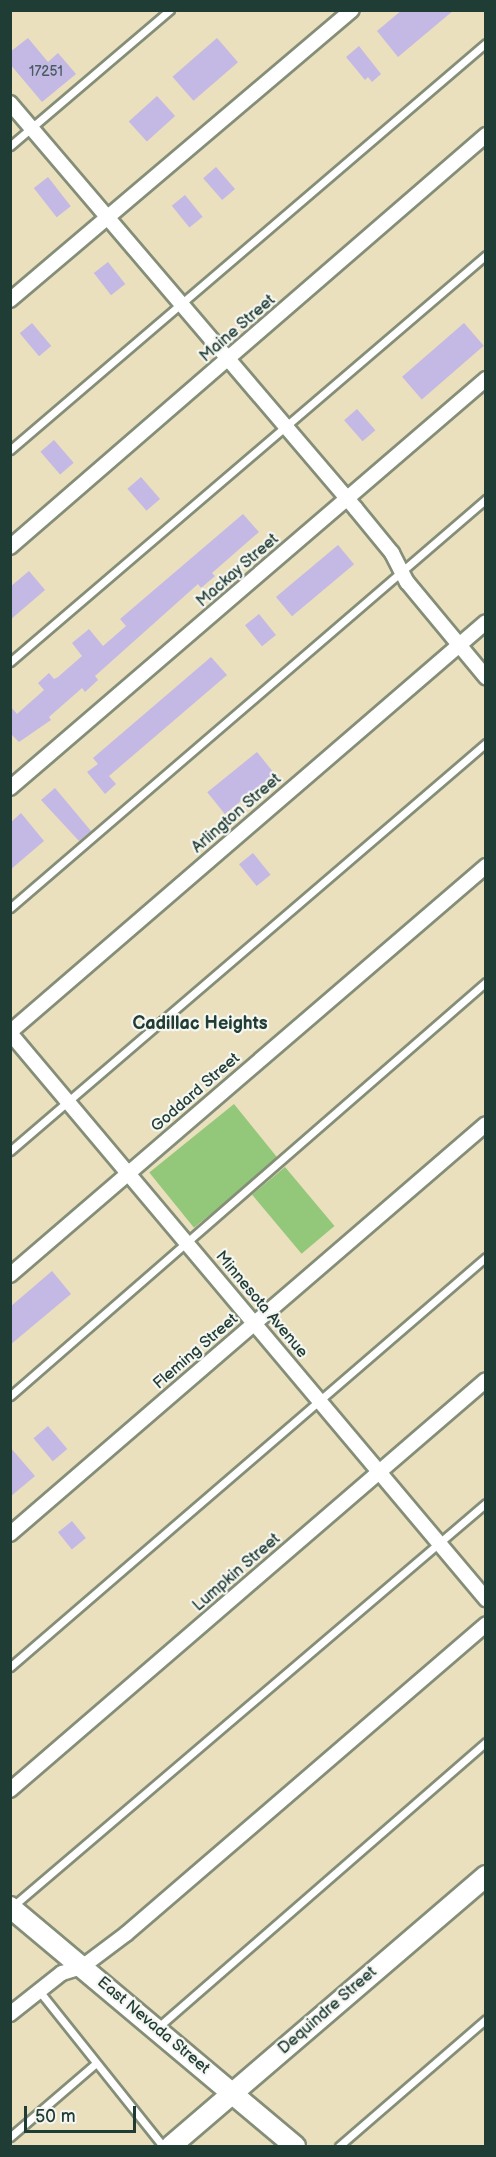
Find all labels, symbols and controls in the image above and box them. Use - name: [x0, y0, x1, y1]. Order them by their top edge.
- house number: 17251: [29, 64, 63, 80]
- street label: Maine Street: [196, 291, 280, 367]
- street label: Mackay Street: [193, 530, 283, 612]
- street label: Arlington Street: [188, 770, 286, 858]
- district label: Cadillac Heights: [132, 1013, 268, 1035]
- street label: Goddard Street: [148, 1049, 244, 1137]
- street label: Minnesota Avenue: [211, 1248, 311, 1362]
- street label: Fleming Street: [150, 1310, 242, 1394]
- street label: Lumpkin Street: [189, 1530, 285, 1616]
- street label: Dequindre Street: [275, 1963, 381, 2059]
- street label: East Nevada Street: [93, 1973, 213, 2079]
- scale bar: [27, 2094, 140, 2132]
- text: 50 m: [35, 2106, 76, 2127]

